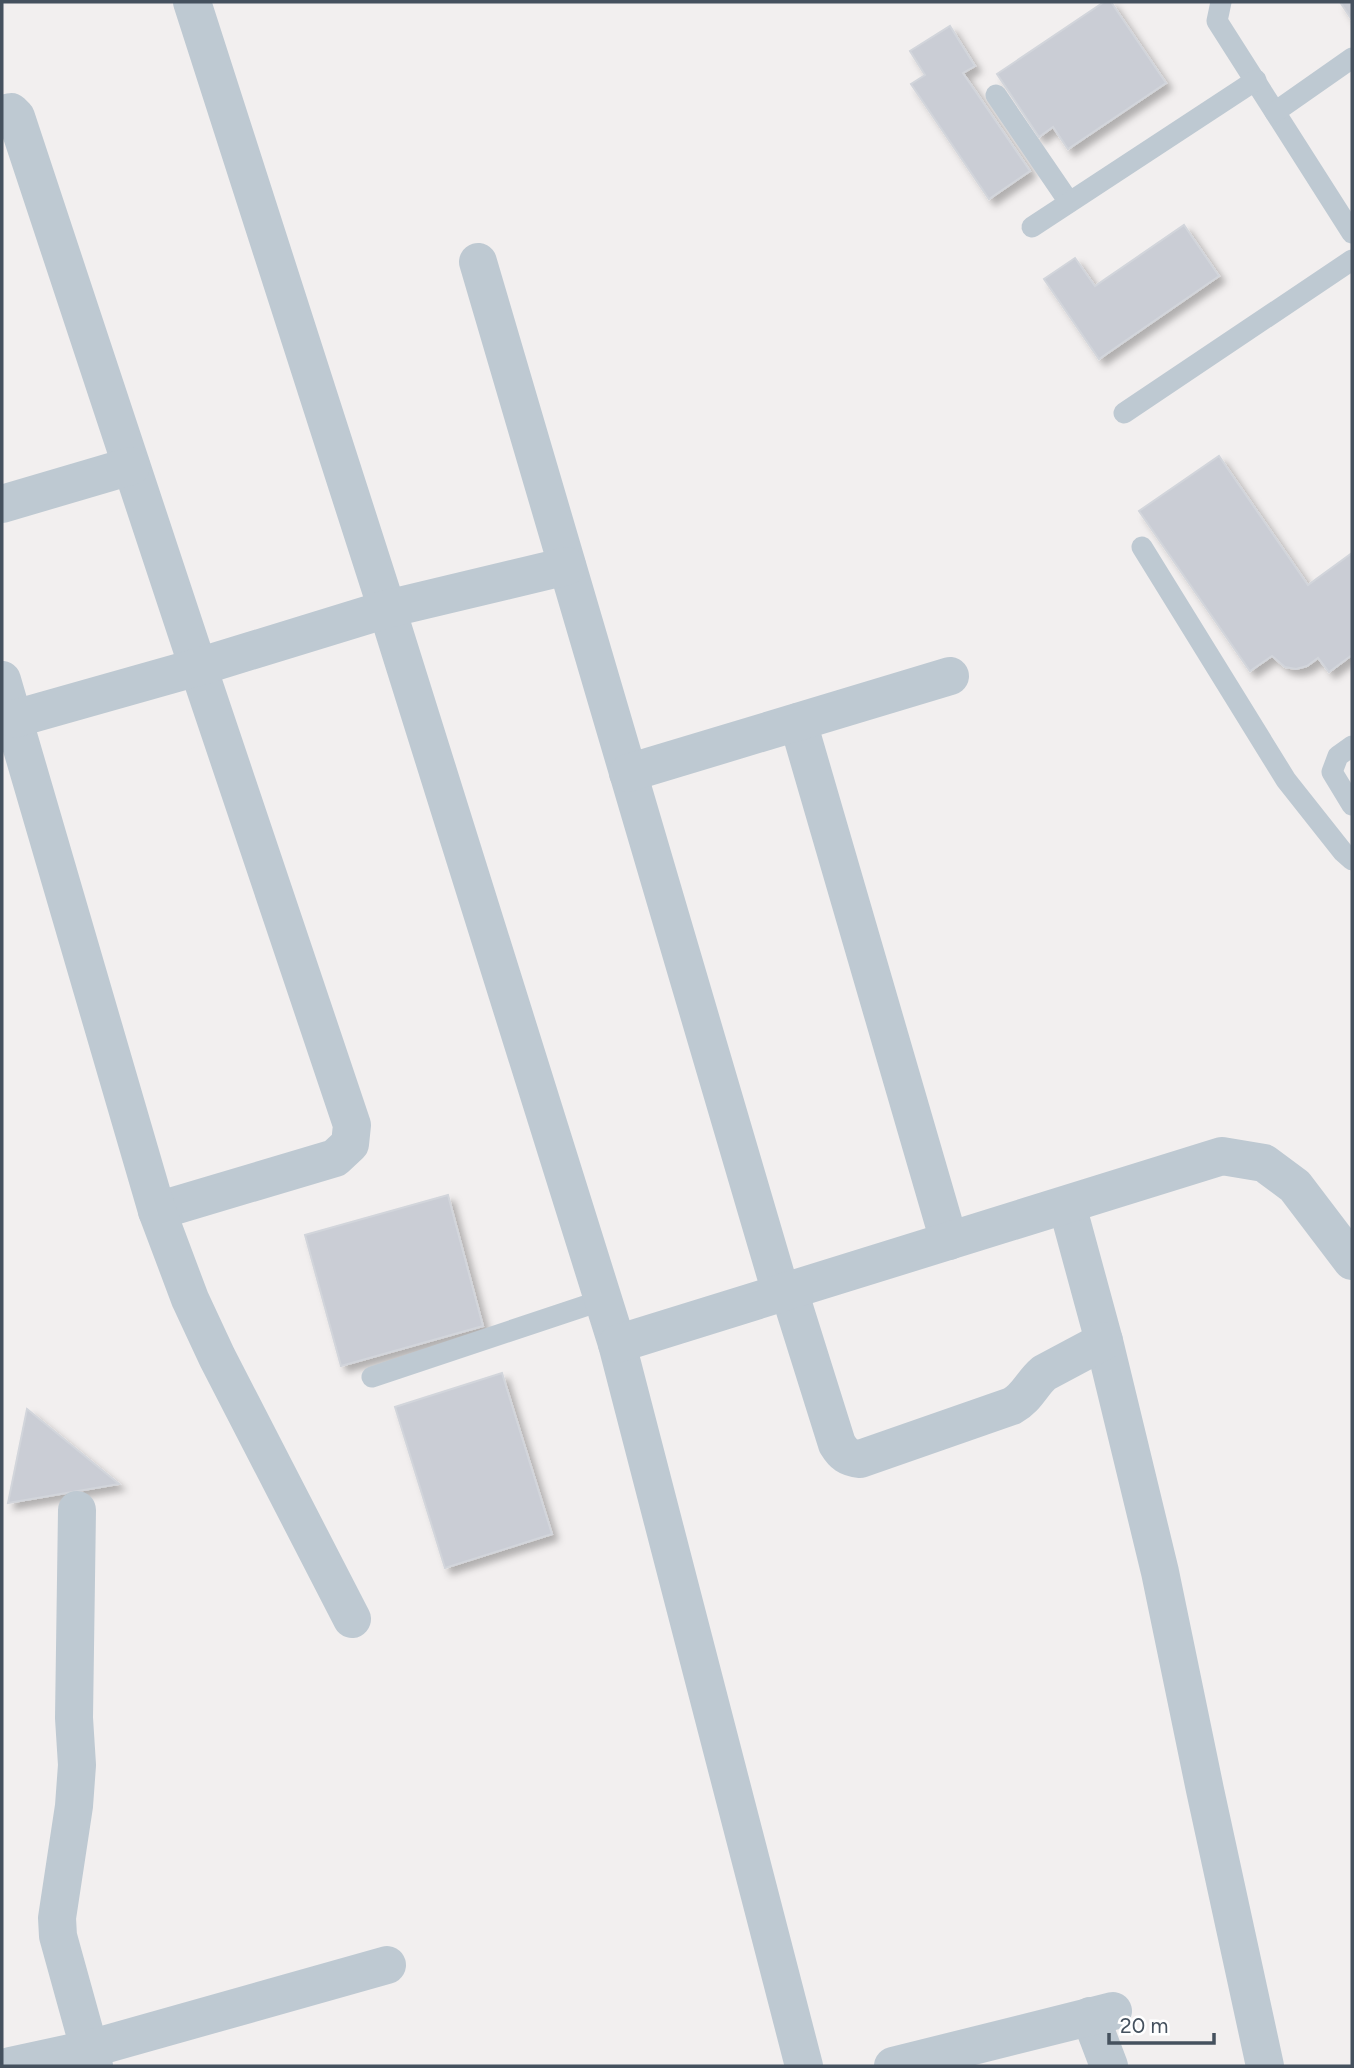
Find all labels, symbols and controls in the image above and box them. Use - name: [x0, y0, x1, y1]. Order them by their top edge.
- scale bar: [1109, 2002, 1214, 2046]
- text: 20 m: [1120, 2013, 1168, 2038]

